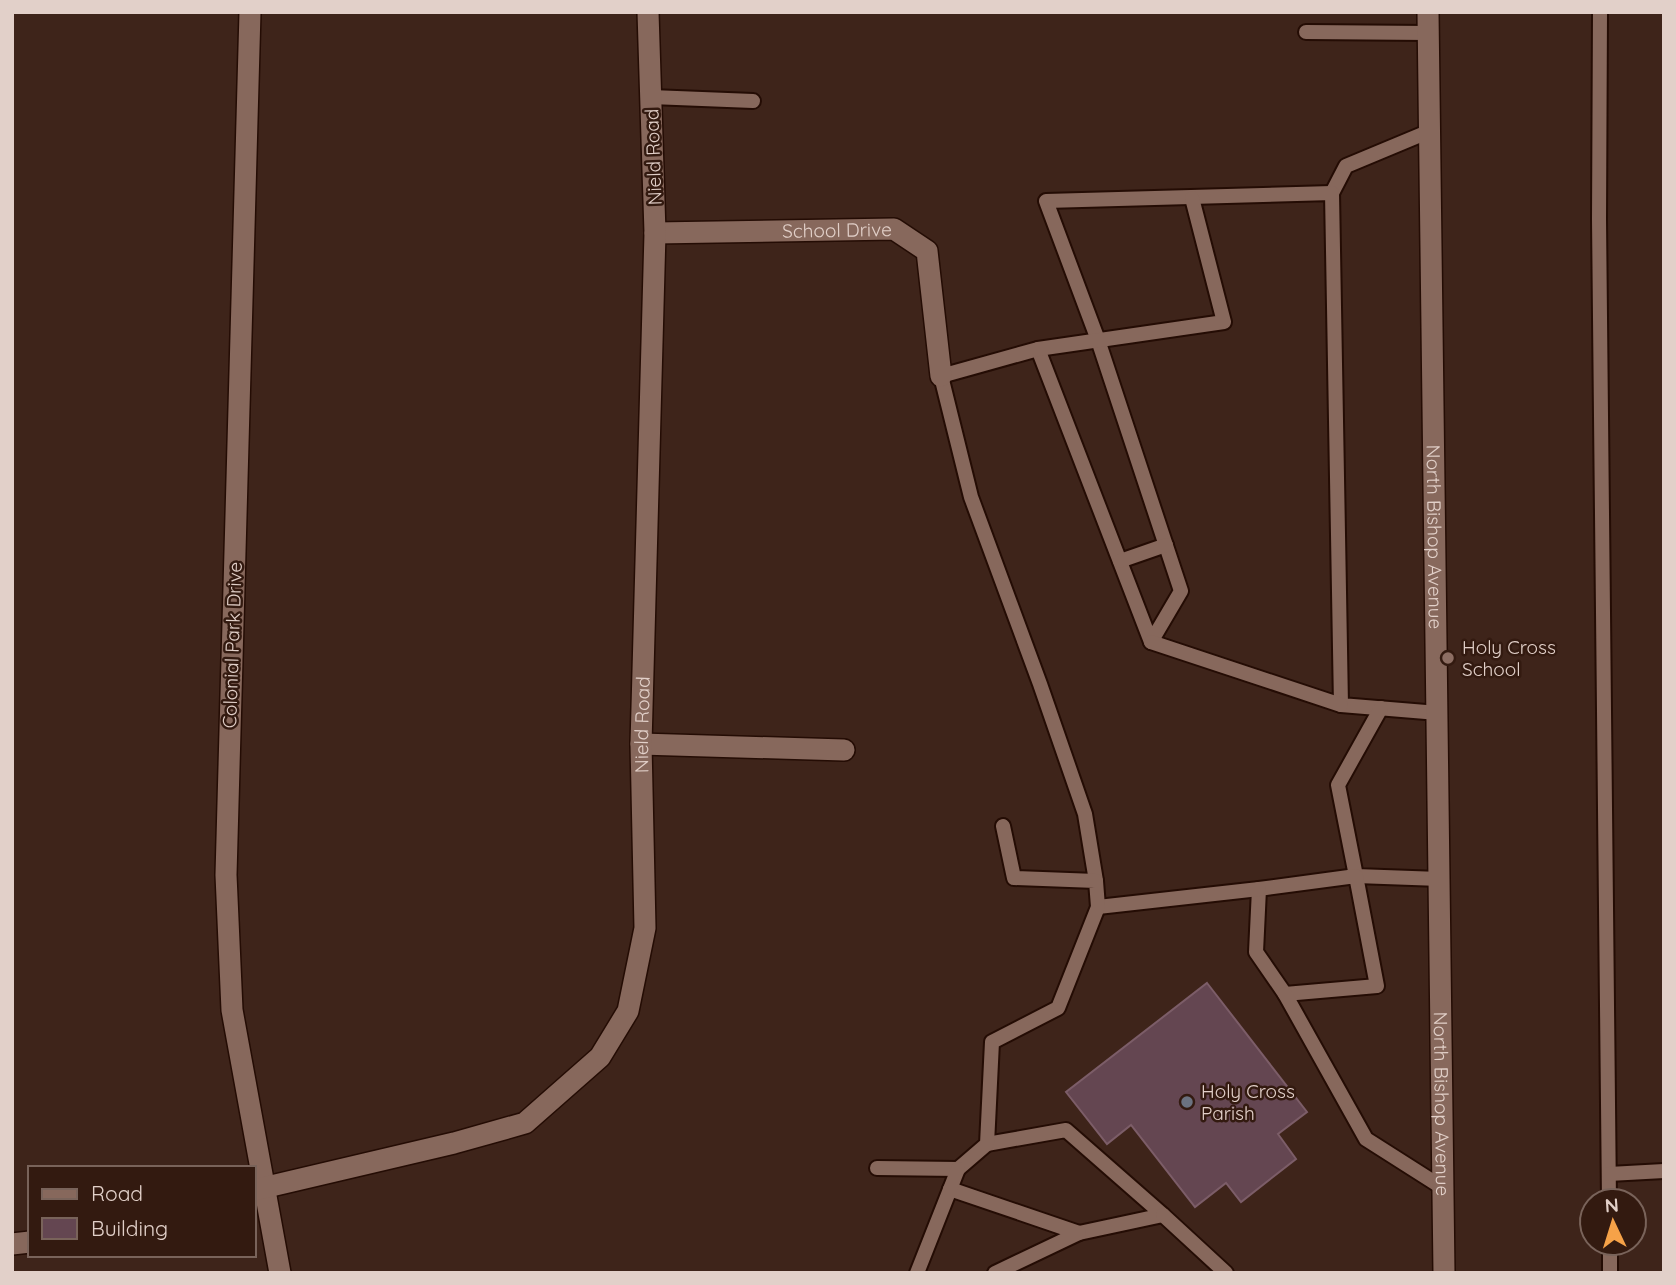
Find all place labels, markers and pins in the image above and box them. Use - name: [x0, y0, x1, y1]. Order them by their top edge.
- place label: Holy Cross School: [1462, 635, 1556, 681]
- marker: Holy Cross School: [1440, 650, 1456, 666]
- place label: Holy Cross Parish: [1201, 1079, 1295, 1125]
- marker: Holy Cross Parish: [1179, 1094, 1195, 1110]

